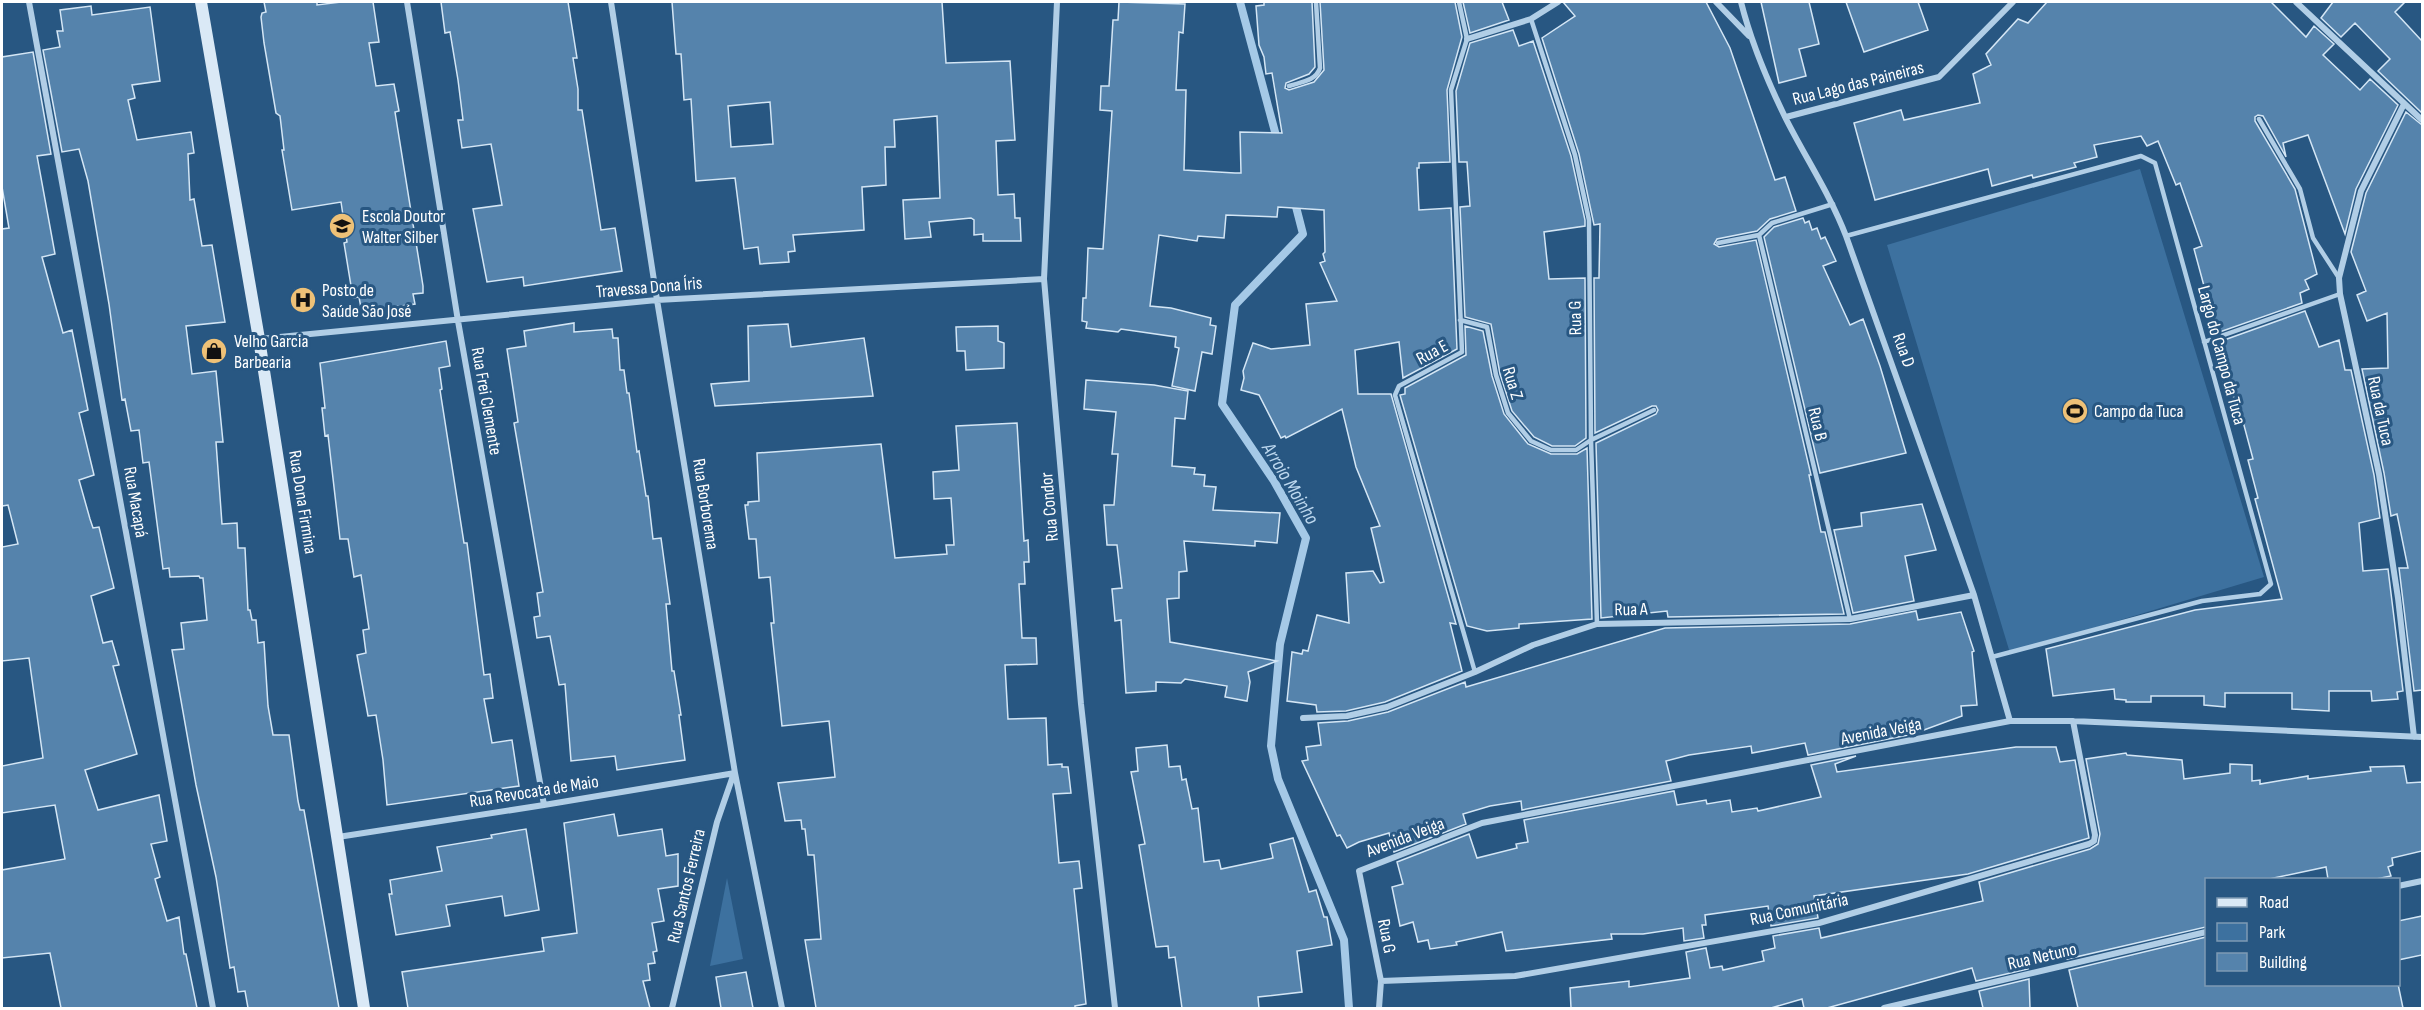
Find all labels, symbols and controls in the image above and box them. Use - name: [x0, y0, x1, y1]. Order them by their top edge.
- street label: Rua Lago das Paineiras: [1790, 57, 1926, 110]
- place label: Escola Doutor Walter Silber: [362, 206, 445, 248]
- school or university icon: Escola Doutor Walter Silber: [327, 211, 357, 241]
- street label: Travessa Dona Íris: [595, 272, 703, 303]
- place label: Posto de Saúde São José: [322, 280, 412, 322]
- street label: Largo do Campo da Tuca: [2193, 283, 2250, 427]
- hospital icon: Posto de Saúde São José: [288, 285, 318, 315]
- street label: Rua G: [1565, 300, 1586, 336]
- street label: Rua D: [1888, 330, 1919, 370]
- place label: Velho Garcia Barbearia: [234, 331, 308, 373]
- street label: Rua E: [1413, 335, 1452, 369]
- shop icon: Velho Garcia Barbearia: [199, 336, 229, 366]
- street label: Rua Frei Clemente: [467, 345, 506, 457]
- street label: Rua Z: [1498, 364, 1528, 403]
- street label: Rua da Tuca: [2363, 375, 2398, 448]
- sports icon: Campo da Tuca: [2060, 396, 2090, 426]
- place label: Campo da Tuca: [2094, 401, 2183, 422]
- street label: Rua B: [1803, 405, 1832, 443]
- water label: Arroio Moinho: [1256, 437, 1324, 529]
- street label: Rua Dona Firmina: [284, 449, 321, 555]
- street label: Rua Borborema: [688, 457, 723, 551]
- street label: Rua Macapá: [119, 465, 152, 539]
- street label: Rua Condor: [1036, 471, 1063, 542]
- street label: Rua A: [1614, 599, 1648, 620]
- street label: Avenida Veiga: [1838, 713, 1923, 750]
- street label: Rua Revocata de Maio: [468, 771, 600, 812]
- street label: Avenida Veiga: [1362, 813, 1447, 862]
- street label: Rua Santos Ferreira: [663, 827, 710, 945]
- legend: [2205, 878, 2400, 986]
- street label: Rua Comunitária: [1748, 889, 1850, 930]
- text: Road: [2259, 892, 2289, 913]
- street label: Rua G: [1373, 917, 1400, 955]
- text: Park: [2259, 922, 2285, 943]
- street label: Rua Netuno: [2006, 938, 2079, 975]
- text: Building: [2259, 952, 2307, 973]

